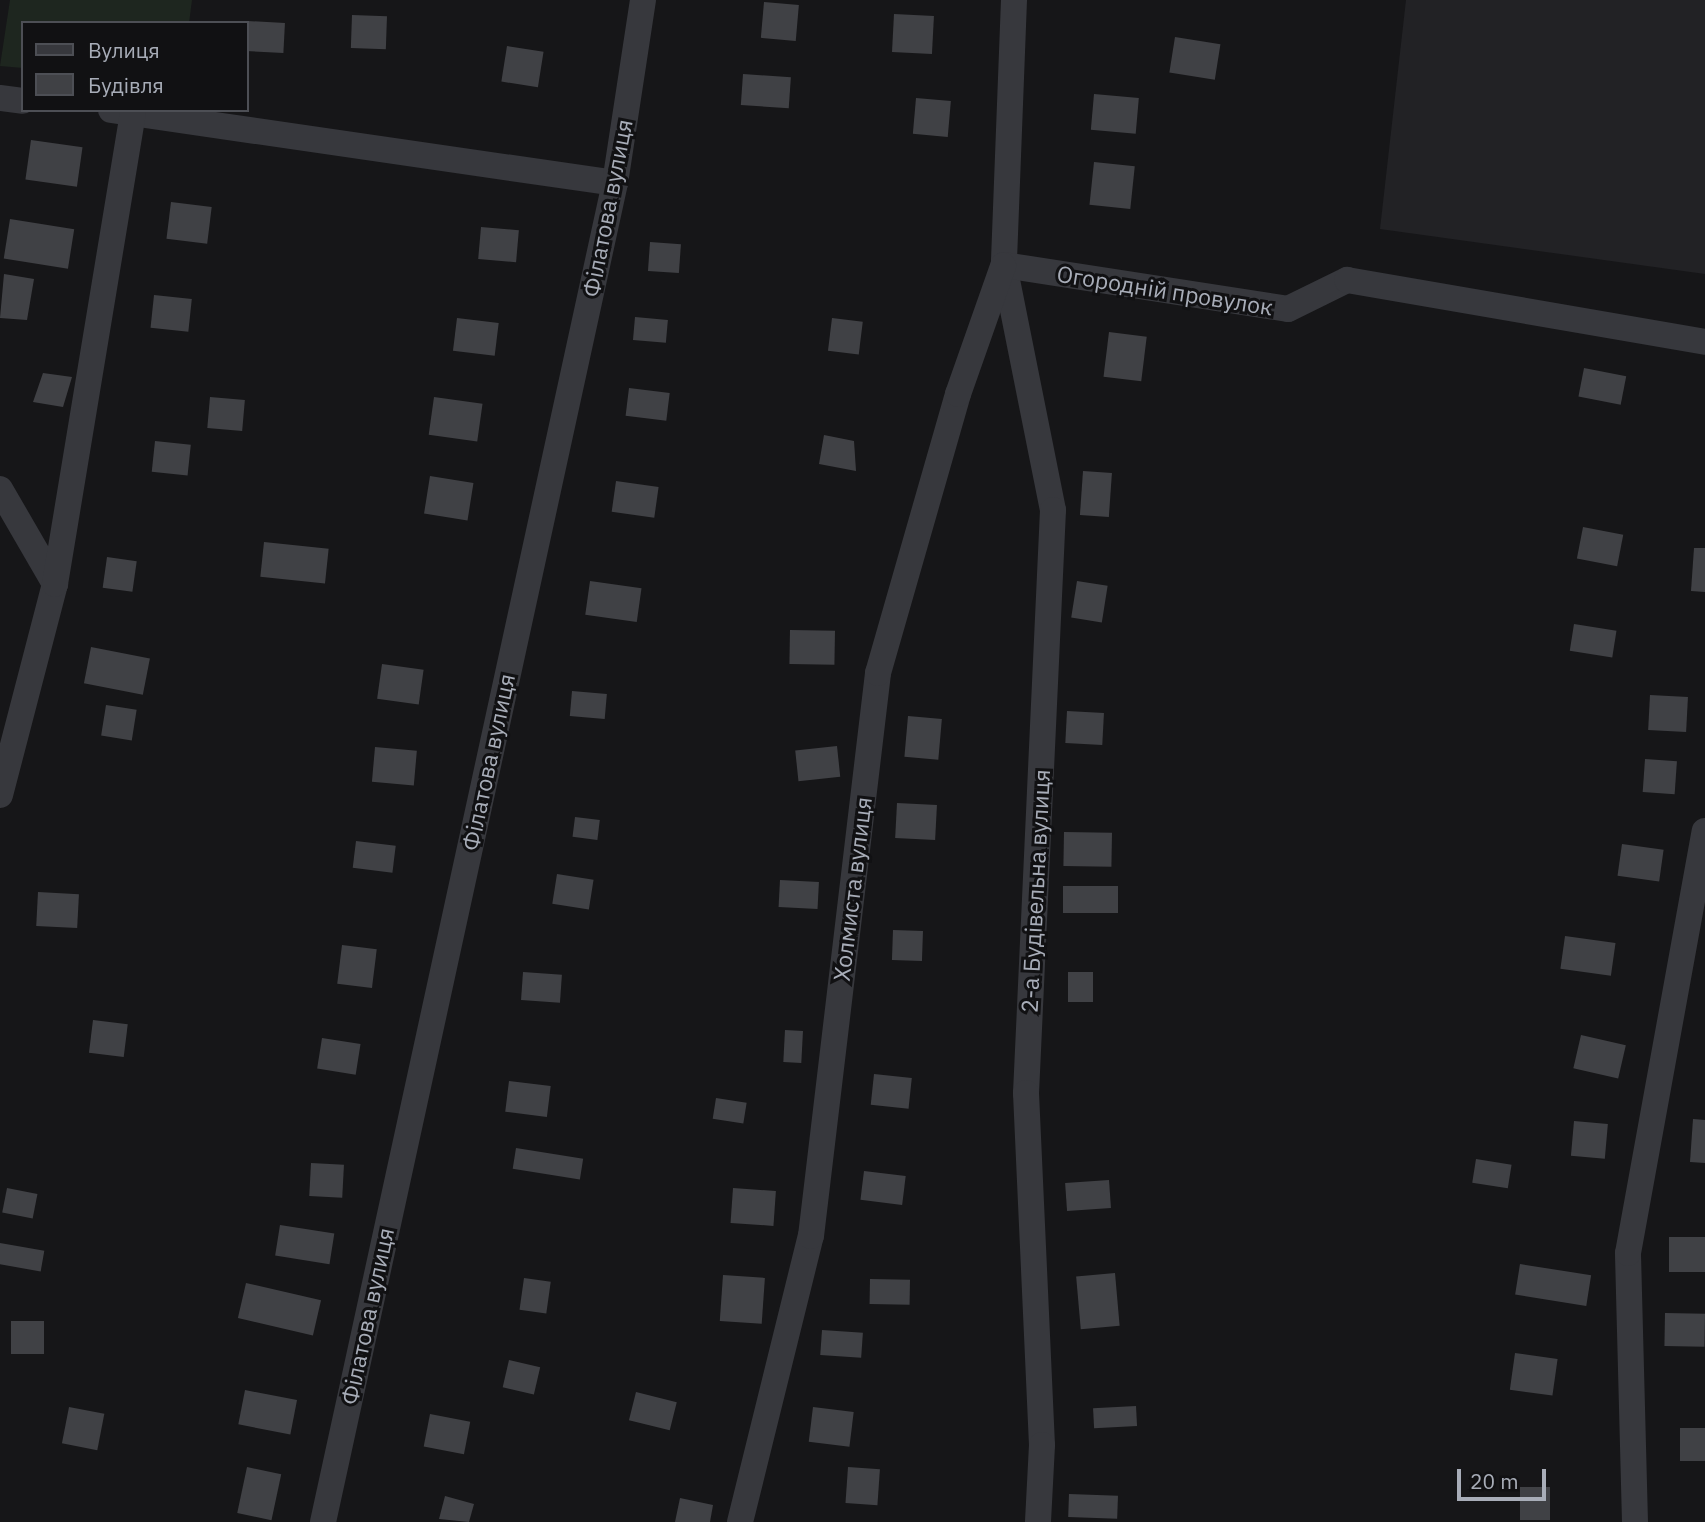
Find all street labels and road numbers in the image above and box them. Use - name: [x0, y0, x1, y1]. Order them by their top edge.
- street label: Філатова вулиця: [576, 117, 638, 299]
- street label: Огородній провулок: [1055, 259, 1275, 321]
- street label: Філатова вулиця: [456, 671, 520, 853]
- street label: 2-а Будівельна вулиця: [1015, 769, 1055, 1013]
- street label: Холмиста вулиця: [827, 795, 877, 983]
- street label: Філатова вулиця: [335, 1225, 399, 1407]

